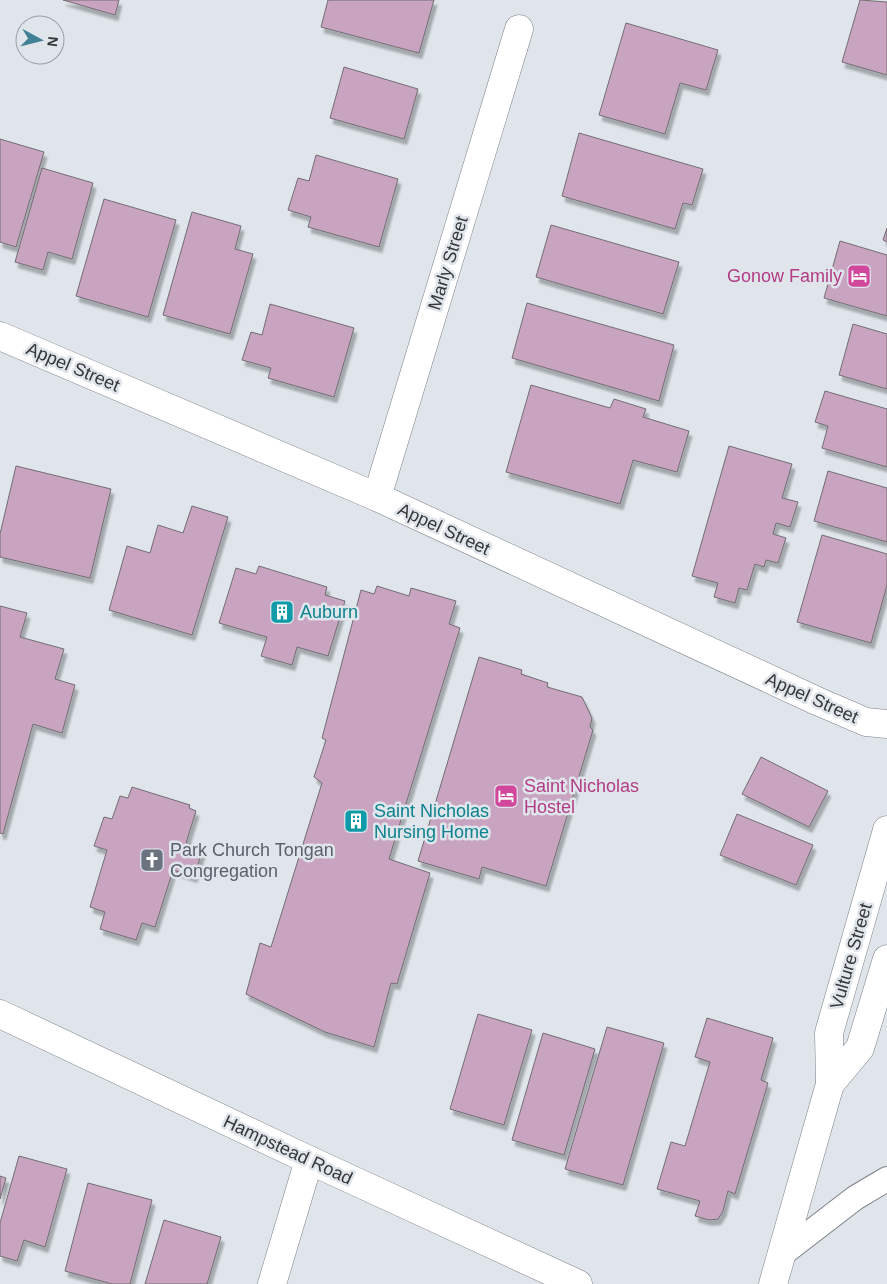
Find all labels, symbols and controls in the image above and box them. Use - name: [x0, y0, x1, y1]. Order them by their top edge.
- north arrow: [15, 15, 65, 65]
- text: N: [44, 36, 61, 48]
- street label: Marly Street: [424, 214, 472, 312]
- hotel icon: Gonow Family: [846, 263, 872, 289]
- place label: Gonow Family: [727, 266, 842, 286]
- street label: Appel Street: [23, 338, 123, 396]
- street label: Appel Street: [395, 499, 493, 559]
- building icon: Auburn: [269, 599, 295, 625]
- place label: Auburn: [300, 602, 358, 622]
- street label: Appel Street: [763, 669, 861, 727]
- place label: Saint Nicholas Hostel: [524, 776, 639, 817]
- hotel icon: Saint Nicholas Hostel: [493, 783, 519, 809]
- place label: Saint Nicholas Nursing Home: [374, 801, 489, 842]
- building icon: Saint Nicholas Nursing Home: [343, 808, 369, 834]
- place label: Park Church Tongan Congregation: [170, 840, 334, 881]
- church icon: Park Church Tongan Congregation: [139, 847, 165, 873]
- street label: Vulture Street: [826, 901, 876, 1011]
- street label: Hampstead Road: [220, 1111, 356, 1189]

